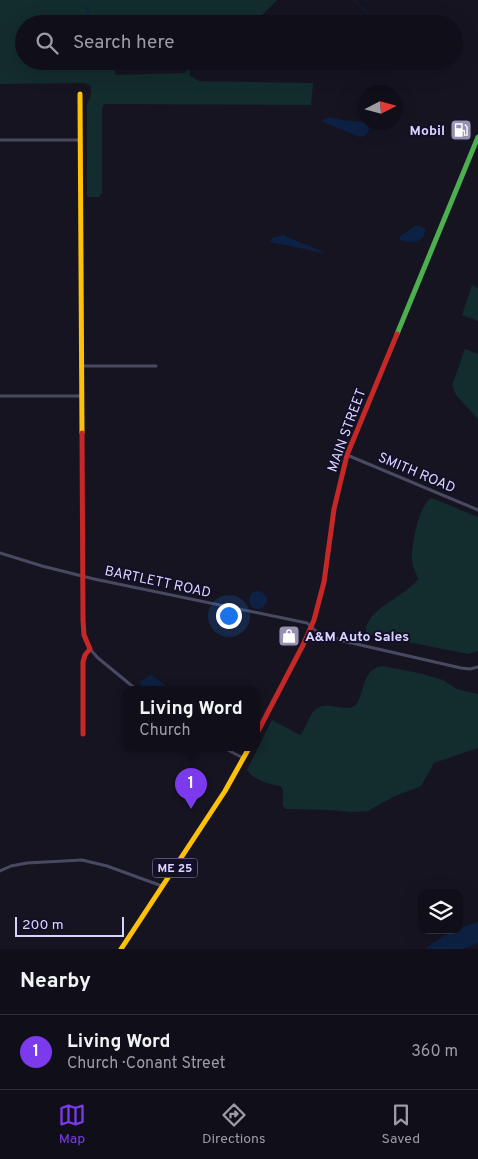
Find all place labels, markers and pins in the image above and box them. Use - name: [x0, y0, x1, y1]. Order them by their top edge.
- fuel station icon: Mobil: [449, 118, 473, 142]
- place label: Mobil: [410, 123, 445, 140]
- shop icon: A&M Auto Sales: [277, 624, 301, 648]
- place label: A&M Auto Sales: [305, 629, 409, 646]
- pin: 1: [175, 768, 207, 809]

